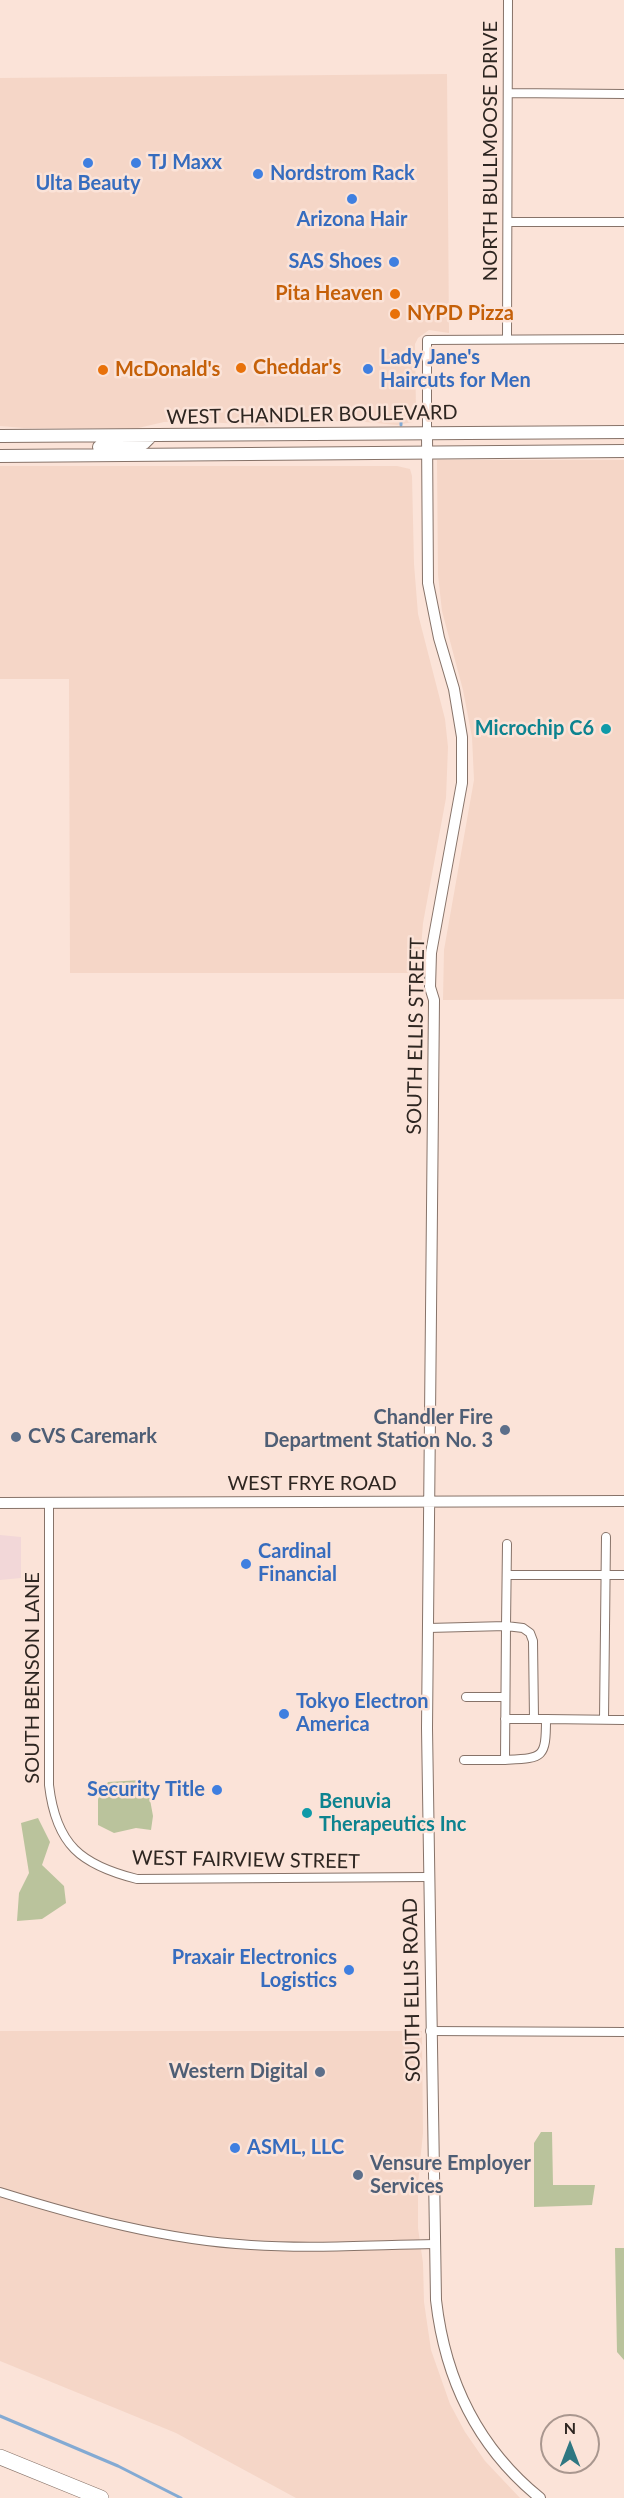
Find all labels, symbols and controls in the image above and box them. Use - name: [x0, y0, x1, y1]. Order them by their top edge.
- street label: NORTH BULLMOOSE DRIVE: [479, 21, 503, 281]
- place label: TJ Maxx: [148, 151, 222, 175]
- marker: Ulta Beauty: [81, 156, 95, 170]
- marker: TJ Maxx: [129, 156, 143, 170]
- place label: Nordstrom Rack: [270, 162, 415, 186]
- marker: Nordstrom Rack: [251, 167, 265, 181]
- place label: Ulta Beauty: [35, 172, 141, 196]
- marker: Arizona Hair: [345, 192, 359, 206]
- place label: Arizona Hair: [296, 208, 408, 232]
- place label: SAS Shoes: [289, 250, 382, 274]
- marker: SAS Shoes: [387, 255, 401, 269]
- place label: Pita Heaven: [275, 282, 383, 306]
- marker: Pita Heaven: [388, 287, 402, 301]
- place label: NYPD Pizza: [407, 302, 514, 326]
- marker: NYPD Pizza: [388, 307, 402, 321]
- place label: Lady Jane's Haircuts for Men: [380, 346, 531, 393]
- place label: Cheddar's: [253, 356, 341, 380]
- place label: McDonald's: [115, 358, 220, 382]
- marker: Cheddar's: [234, 361, 248, 375]
- marker: Lady Jane's Haircuts for Men: [361, 362, 375, 376]
- marker: McDonald's: [96, 363, 110, 377]
- street label: WEST CHANDLER BOULEVARD: [166, 400, 458, 430]
- place label: Microchip C6: [475, 717, 594, 741]
- marker: Microchip C6: [599, 722, 613, 736]
- street label: SOUTH ELLIS STREET: [402, 937, 430, 1135]
- place label: Chandler Fire Department Station No. 3: [264, 1406, 493, 1453]
- marker: Chandler Fire Department Station No. 3: [498, 1423, 512, 1437]
- place label: CVS Caremark: [28, 1425, 157, 1449]
- marker: CVS Caremark: [9, 1430, 23, 1444]
- street label: WEST FRYE ROAD: [227, 1472, 397, 1496]
- place label: Cardinal Financial: [258, 1540, 337, 1587]
- marker: Cardinal Financial: [239, 1557, 253, 1571]
- street label: SOUTH BENSON LANE: [21, 1572, 45, 1784]
- place label: Tokyo Electron America: [296, 1690, 428, 1737]
- marker: Tokyo Electron America: [277, 1707, 291, 1721]
- place label: Security Title: [87, 1778, 205, 1802]
- marker: Security Title: [210, 1783, 224, 1797]
- place label: Benuvia Therapeutics Inc: [319, 1790, 466, 1837]
- marker: Benuvia Therapeutics Inc: [300, 1806, 314, 1820]
- street label: WEST FAIRVIEW STREET: [132, 1846, 360, 1874]
- street label: SOUTH ELLIS ROAD: [398, 1898, 426, 2082]
- place label: Praxair Electronics Logistics: [172, 1946, 337, 1993]
- marker: Praxair Electronics Logistics: [342, 1963, 356, 1977]
- place label: Western Digital: [169, 2060, 308, 2084]
- marker: Western Digital: [313, 2065, 327, 2079]
- place label: ASML, LLC: [247, 2136, 344, 2160]
- marker: ASML, LLC: [228, 2141, 242, 2155]
- place label: Vensure Employer Services: [370, 2152, 531, 2199]
- marker: Vensure Employer Services: [351, 2168, 365, 2182]
- north arrow: [540, 2414, 600, 2474]
- text: N: [564, 2418, 576, 2437]

